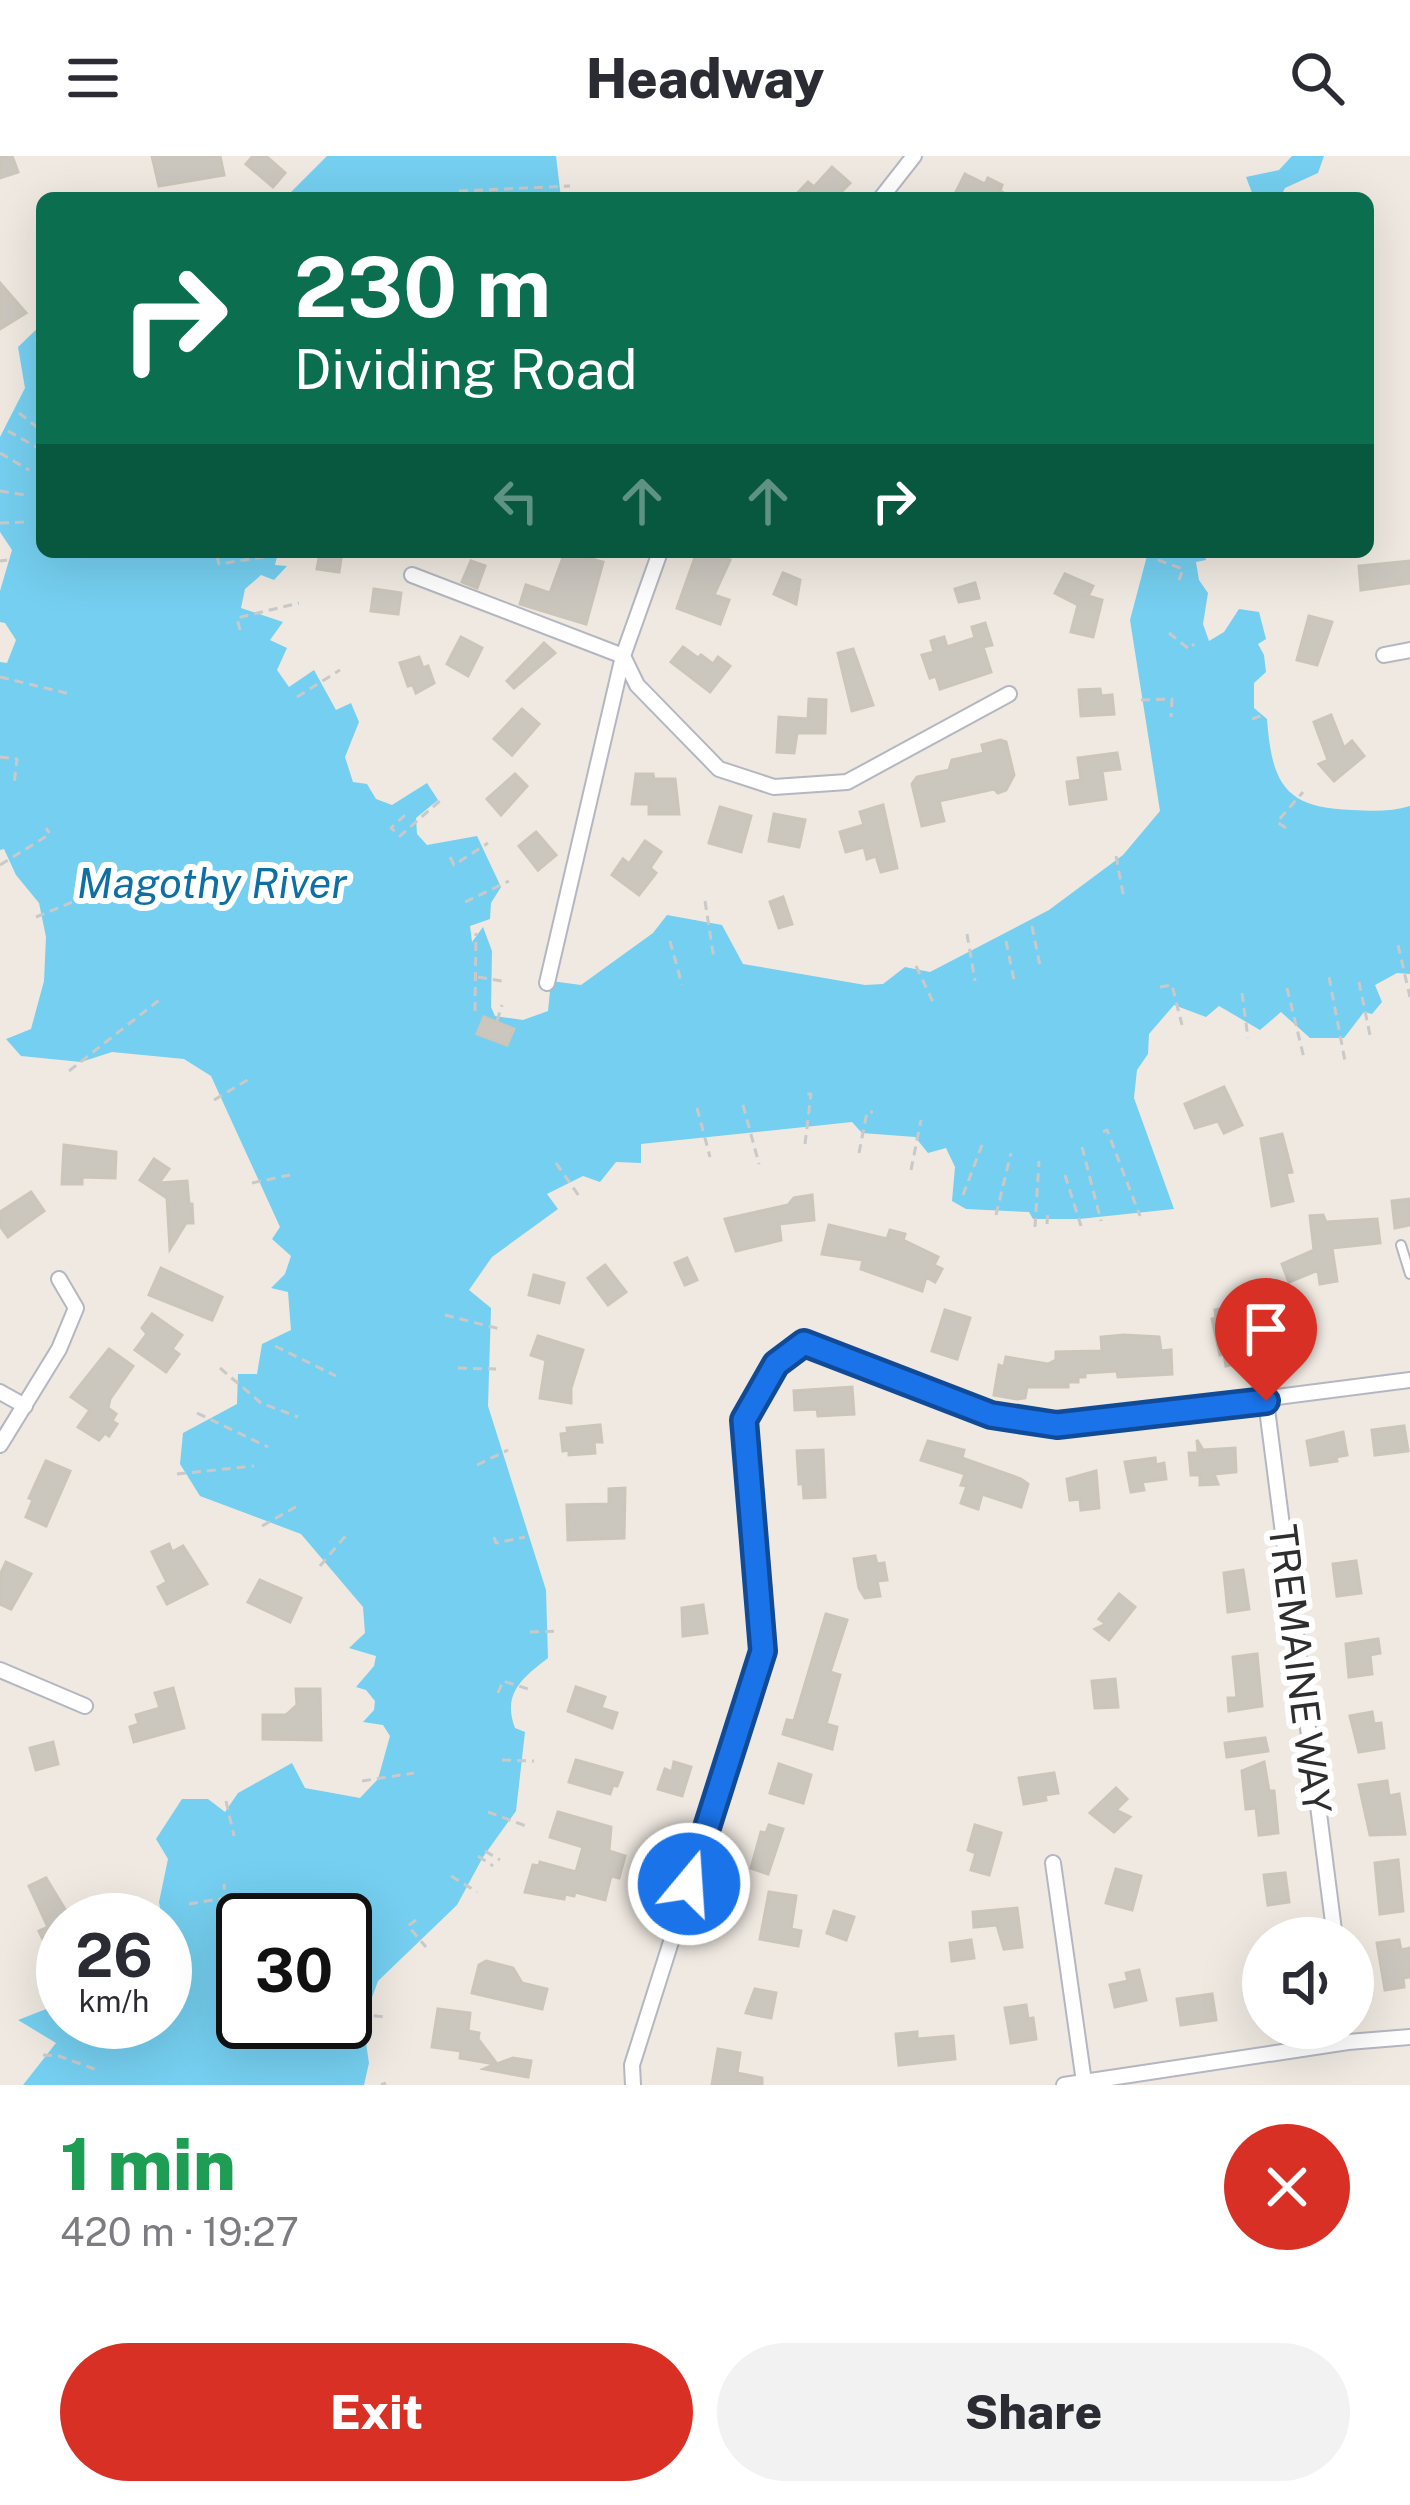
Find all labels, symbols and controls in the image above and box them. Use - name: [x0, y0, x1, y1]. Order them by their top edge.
- icon: menu: [60, 45, 126, 111]
- icon: search: [1284, 45, 1350, 111]
- text: Headway: [586, 47, 824, 110]
- text: 230 m: [294, 237, 551, 336]
- icon: right: [96, 240, 252, 396]
- text: Dividing Road: [294, 338, 638, 401]
- icon: left: [483, 468, 549, 534]
- icon: ahead: [609, 468, 675, 534]
- icon: ahead: [735, 468, 801, 534]
- icon: right: [861, 468, 927, 534]
- water label: Magothy River: [77, 858, 348, 907]
- pin: [1215, 1278, 1317, 1401]
- icon: arrive: [1233, 1296, 1299, 1362]
- street label: TREMAINE WAY: [1259, 1522, 1341, 1816]
- position arrow: [626, 1821, 752, 1947]
- speed limit sign: 30: [216, 1893, 372, 2049]
- map controls: [1242, 1917, 1374, 2049]
- button: sound: [1242, 1917, 1374, 2049]
- text: 26: [75, 1920, 153, 1991]
- text: km/h: [79, 1983, 149, 2019]
- text: 1 min: [60, 2122, 236, 2206]
- button: close: [1224, 2124, 1350, 2250]
- text: 420 m · 19:27: [60, 2209, 299, 2255]
- button: Exit: [60, 2343, 693, 2481]
- button: Share: [717, 2343, 1350, 2481]

